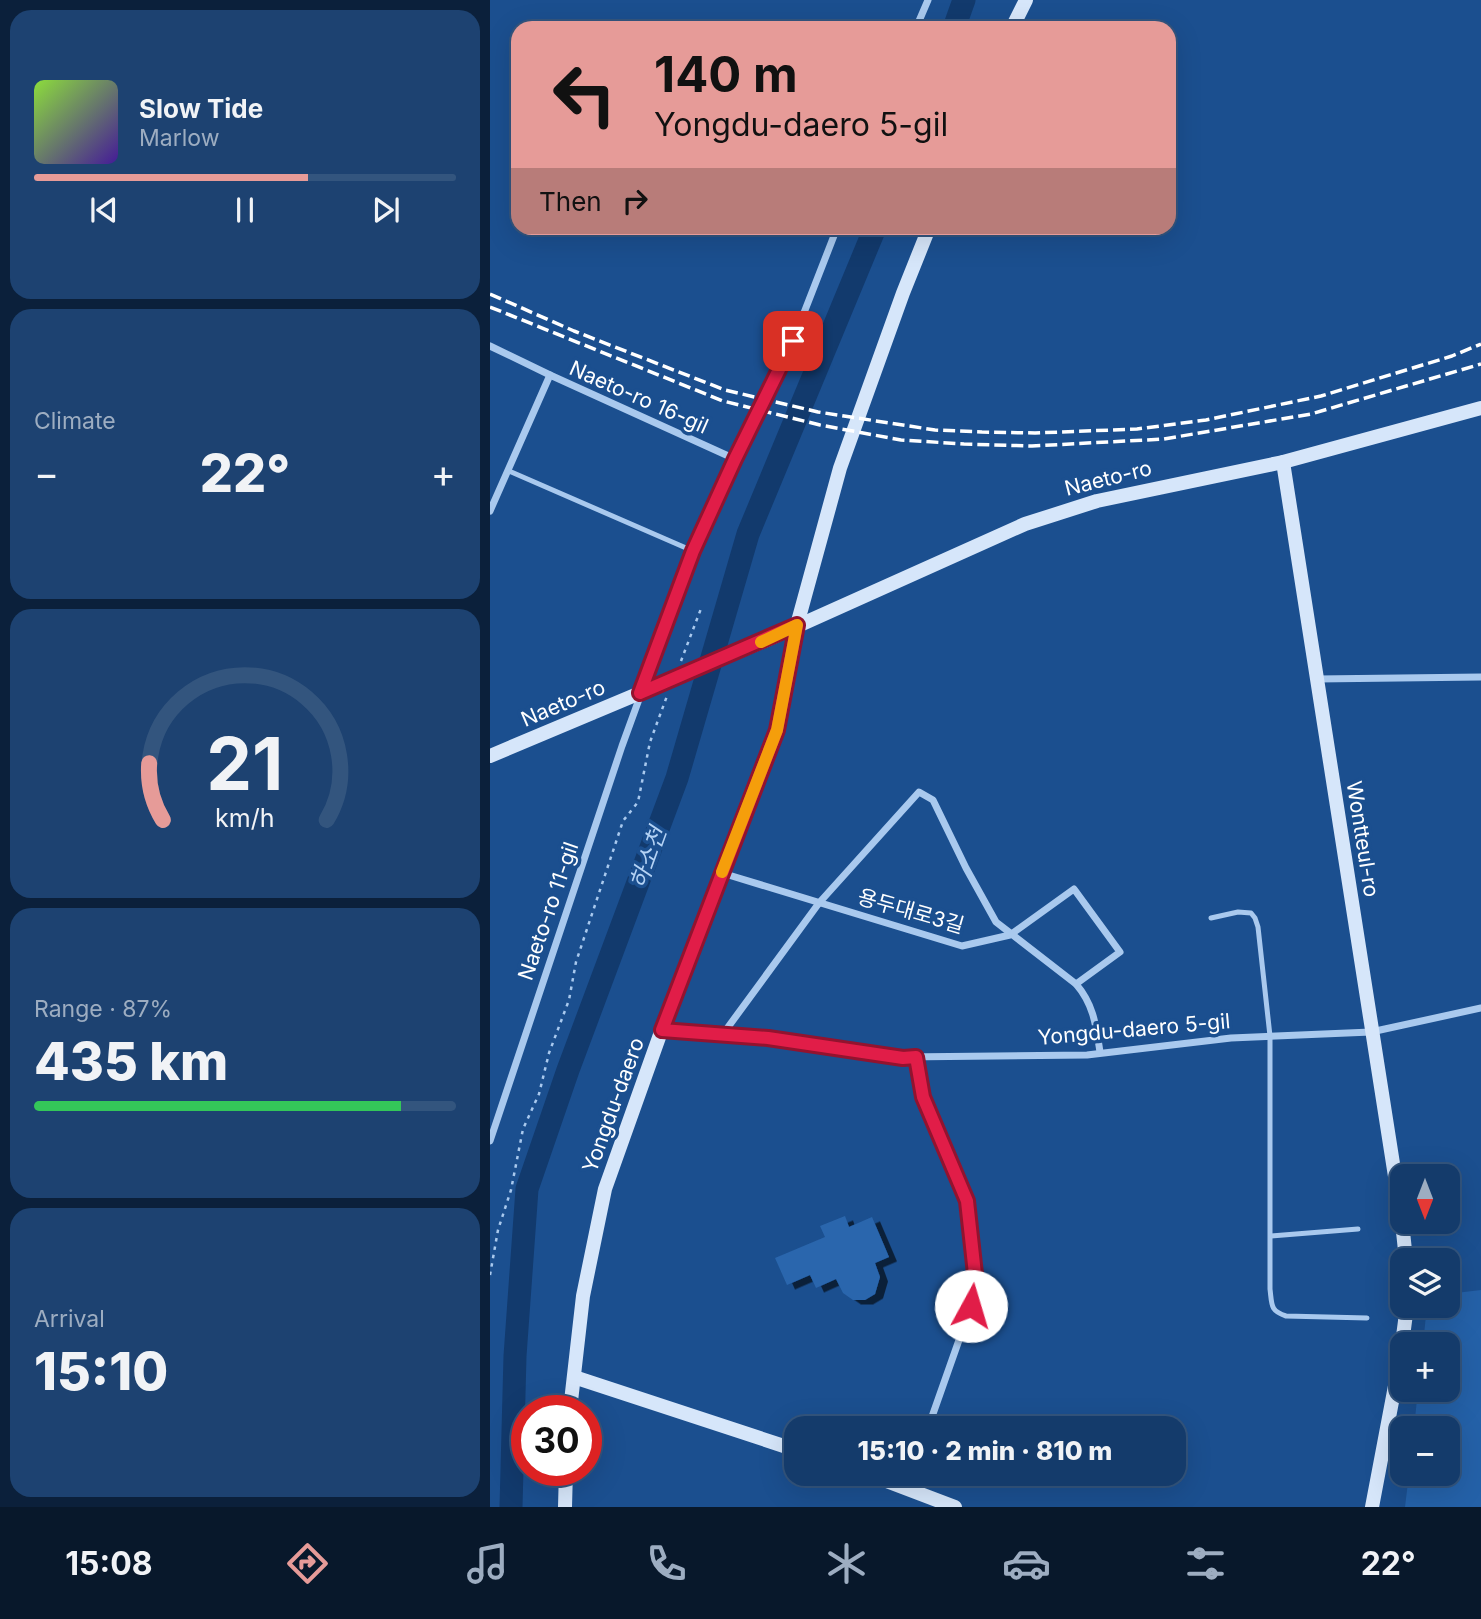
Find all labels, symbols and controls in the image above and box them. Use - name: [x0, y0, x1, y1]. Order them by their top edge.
- text: 140 m: [654, 45, 798, 104]
- icon: left: [539, 49, 630, 140]
- text: Slow Tide: [139, 93, 263, 124]
- text: Yongdu-daero 5-gil: [654, 105, 948, 144]
- text: Marlow: [139, 124, 219, 152]
- icon: right: [616, 182, 654, 220]
- text: Then: [539, 186, 602, 217]
- icon: previous: [85, 191, 123, 229]
- icon: pause: [226, 191, 264, 229]
- icon: next: [367, 191, 405, 229]
- pin: [763, 311, 823, 371]
- icon: arrive: [774, 322, 812, 360]
- street label: Naeto-ro 16-gil: [566, 355, 712, 439]
- text: Climate: [34, 407, 116, 435]
- text: 22°: [200, 442, 290, 505]
- text: −: [34, 450, 59, 496]
- text: +: [431, 450, 456, 496]
- street label: Naeto-ro: [1062, 455, 1154, 501]
- street label: Naeto-ro: [517, 674, 609, 732]
- text: 21: [206, 719, 284, 808]
- street label: Wontteul-ro: [1341, 779, 1385, 899]
- text: km/h: [215, 802, 275, 832]
- water label: 하소천: [624, 821, 673, 893]
- street label: Naeto-ro 11-gil: [513, 839, 583, 983]
- street label: 용두대로3길: [855, 884, 967, 938]
- text: Range · 87%: [34, 995, 172, 1023]
- street label: Yongdu-daero 5-gil: [1037, 1008, 1231, 1050]
- text: 435 km: [34, 1030, 228, 1093]
- street label: Yongdu-daero: [577, 1034, 649, 1176]
- north arrow: [1390, 1164, 1460, 1234]
- map controls: [1390, 1164, 1460, 1486]
- button: layers: [1390, 1248, 1460, 1318]
- position arrow: [934, 1269, 1008, 1343]
- text: Arrival: [34, 1305, 105, 1333]
- button: +: [1390, 1332, 1460, 1402]
- text: 15:10: [34, 1340, 168, 1403]
- speed limit sign: 30: [511, 1395, 602, 1486]
- button: −: [1390, 1416, 1460, 1486]
- text: 15:10 · 2 min · 810 m: [858, 1435, 1112, 1466]
- icon: directions: [283, 1539, 332, 1588]
- icon: music: [463, 1539, 512, 1588]
- icon: phone: [642, 1539, 691, 1588]
- icon: climate: [822, 1539, 871, 1588]
- icon: car: [1002, 1539, 1051, 1588]
- icon: filters: [1181, 1539, 1230, 1588]
- text: 15:08: [65, 1544, 153, 1583]
- text: 22°: [1361, 1544, 1416, 1583]

